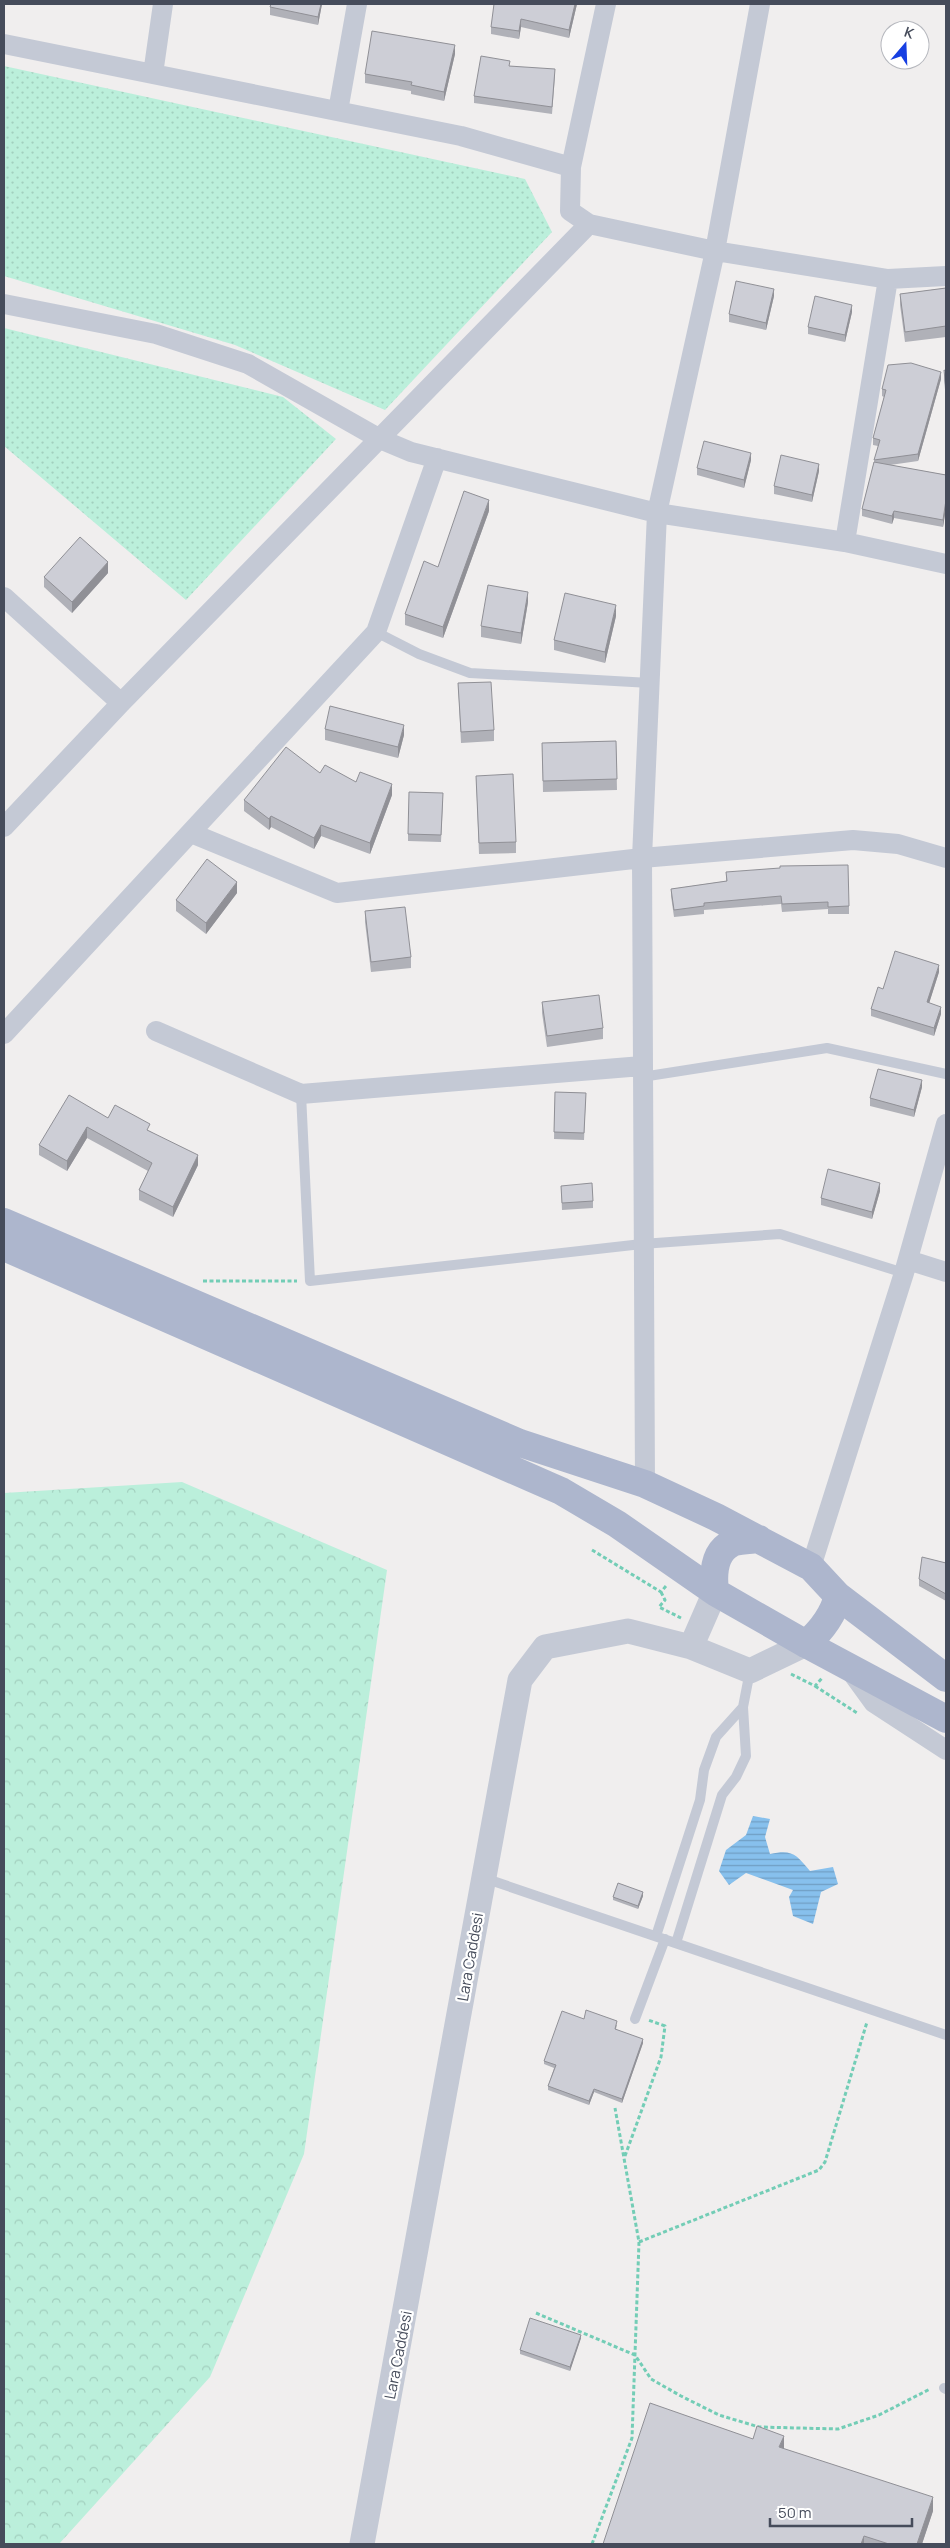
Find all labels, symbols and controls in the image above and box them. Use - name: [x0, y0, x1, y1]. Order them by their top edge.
- north arrow: [880, 20, 930, 70]
- text: K: [902, 22, 918, 43]
- street label: Lara Caddesi: [452, 1911, 488, 2003]
- street label: Lara Caddesi: [379, 2309, 417, 2401]
- scale bar: [770, 2496, 912, 2528]
- text: 50 m: [778, 2502, 812, 2523]

